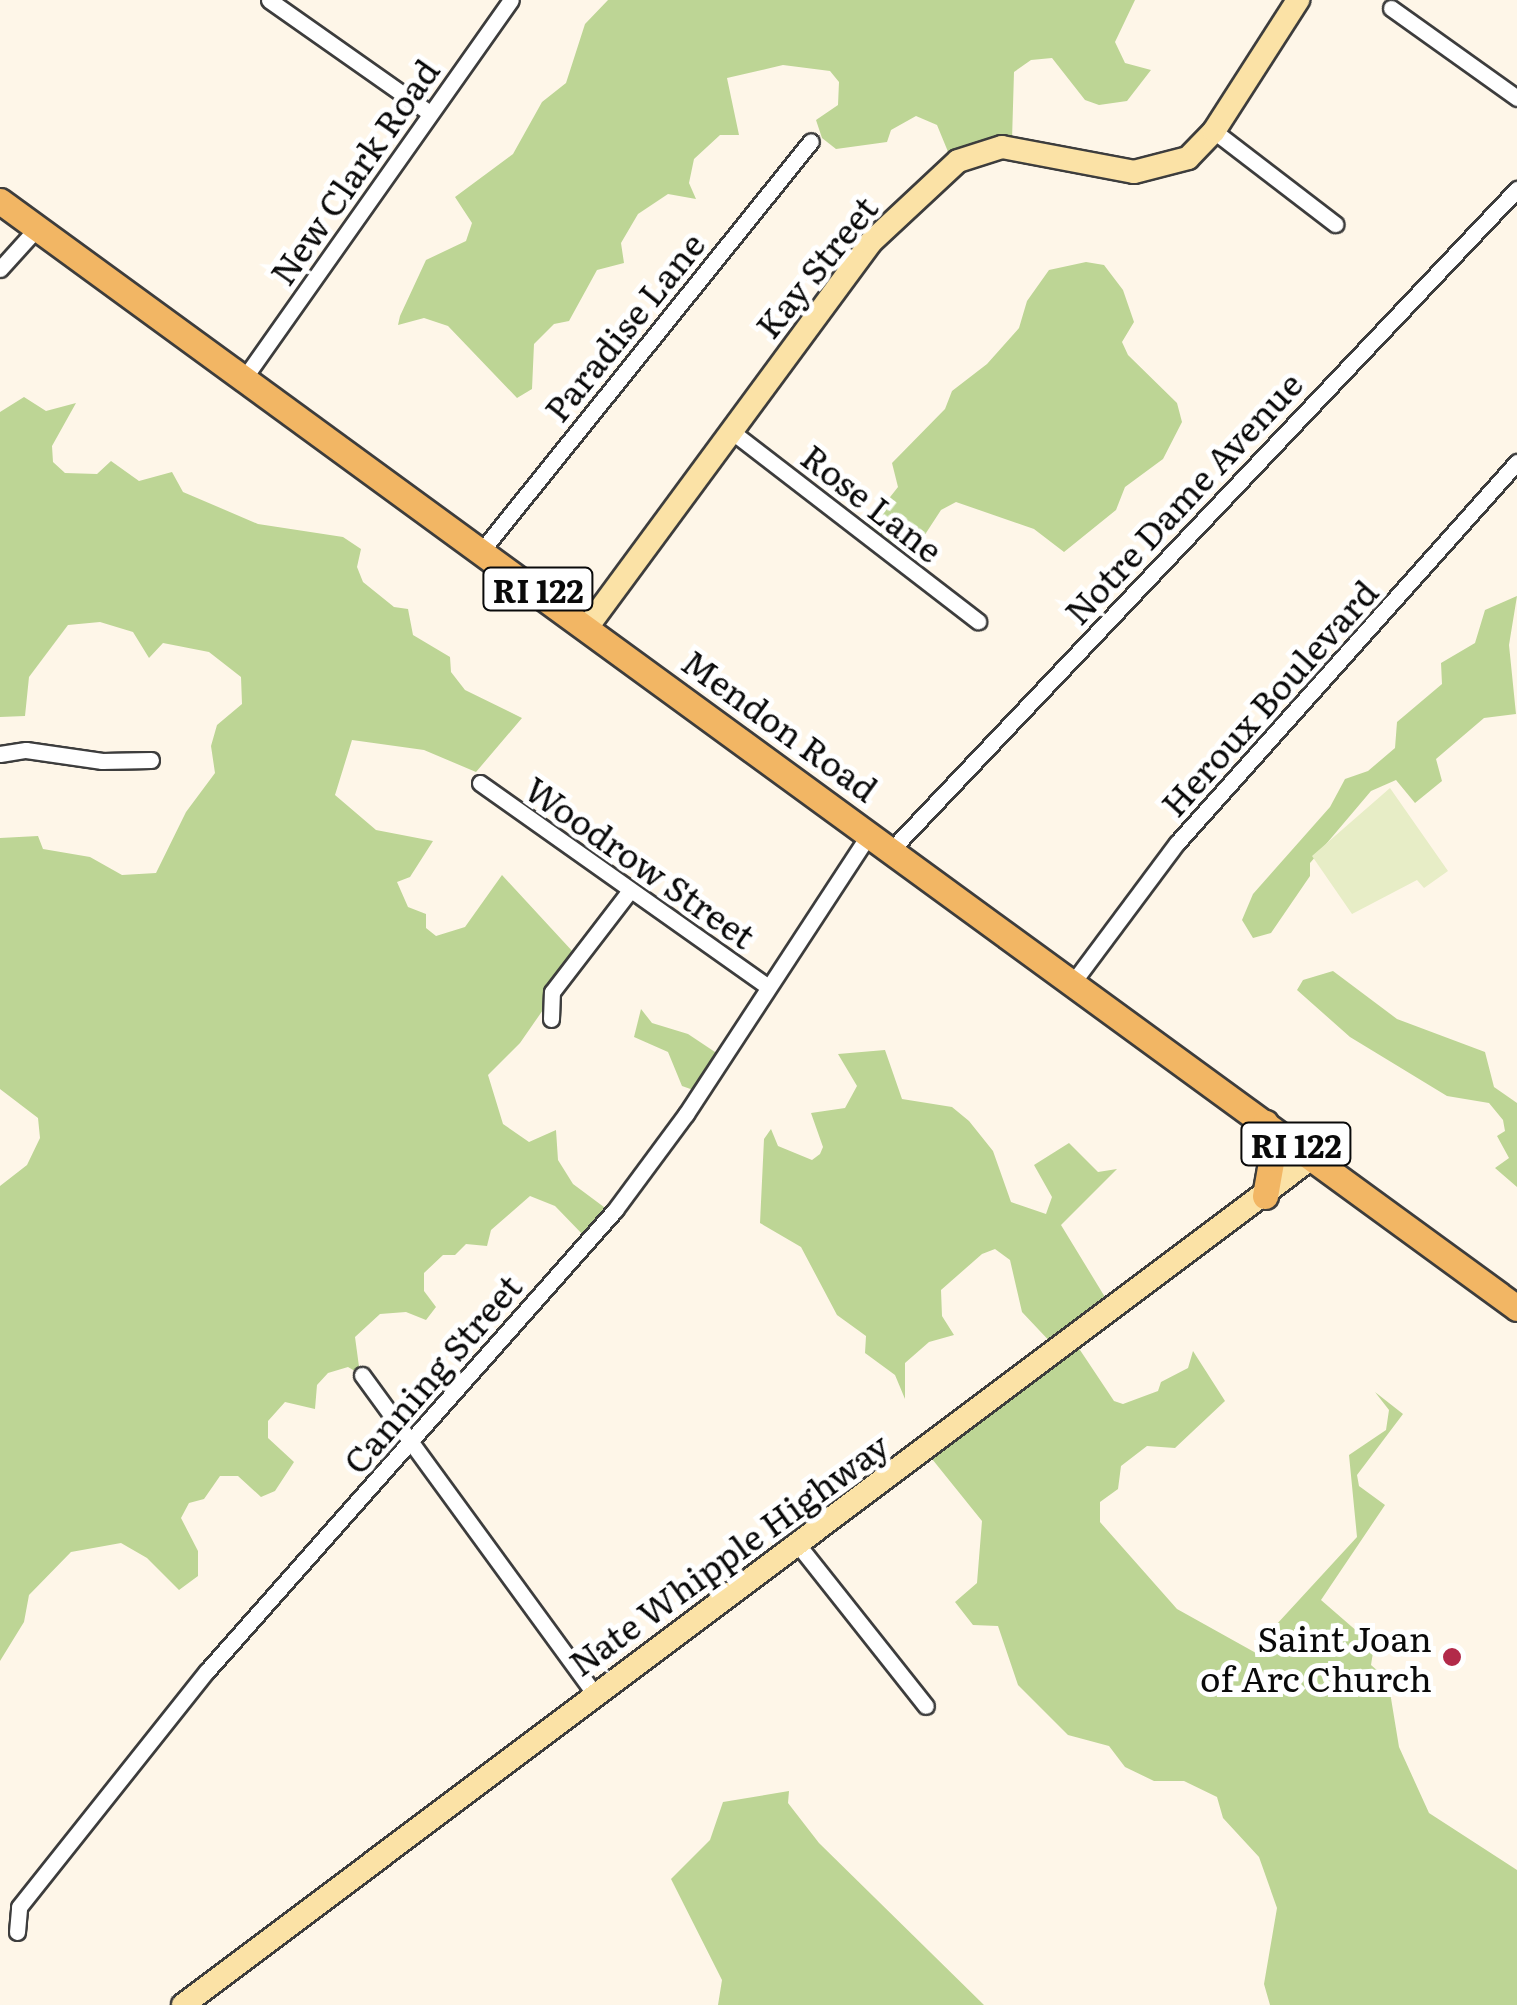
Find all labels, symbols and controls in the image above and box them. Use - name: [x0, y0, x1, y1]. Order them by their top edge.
- street label: New Clark Road: [260, 50, 446, 292]
- street label: Kay Street: [745, 187, 885, 345]
- street label: Paradise Lane: [534, 223, 712, 429]
- street label: Notre Dame Avenue: [1054, 362, 1310, 632]
- street label: Rose Lane: [794, 434, 952, 570]
- road number: RI 122: [480, 562, 596, 616]
- street label: Heroux Boulevard: [1151, 570, 1385, 824]
- street label: Mendon Road: [675, 639, 887, 809]
- street label: Woodrow Street: [518, 766, 764, 956]
- road number: RI 122: [1238, 1117, 1354, 1171]
- street label: Canning Street: [333, 1265, 529, 1481]
- street label: Nate Whipple Highway: [560, 1423, 896, 1683]
- place label: Saint Joan of Arc Church: [1200, 1616, 1432, 1698]
- marker: Saint Joan of Arc Church: [1441, 1646, 1463, 1668]

